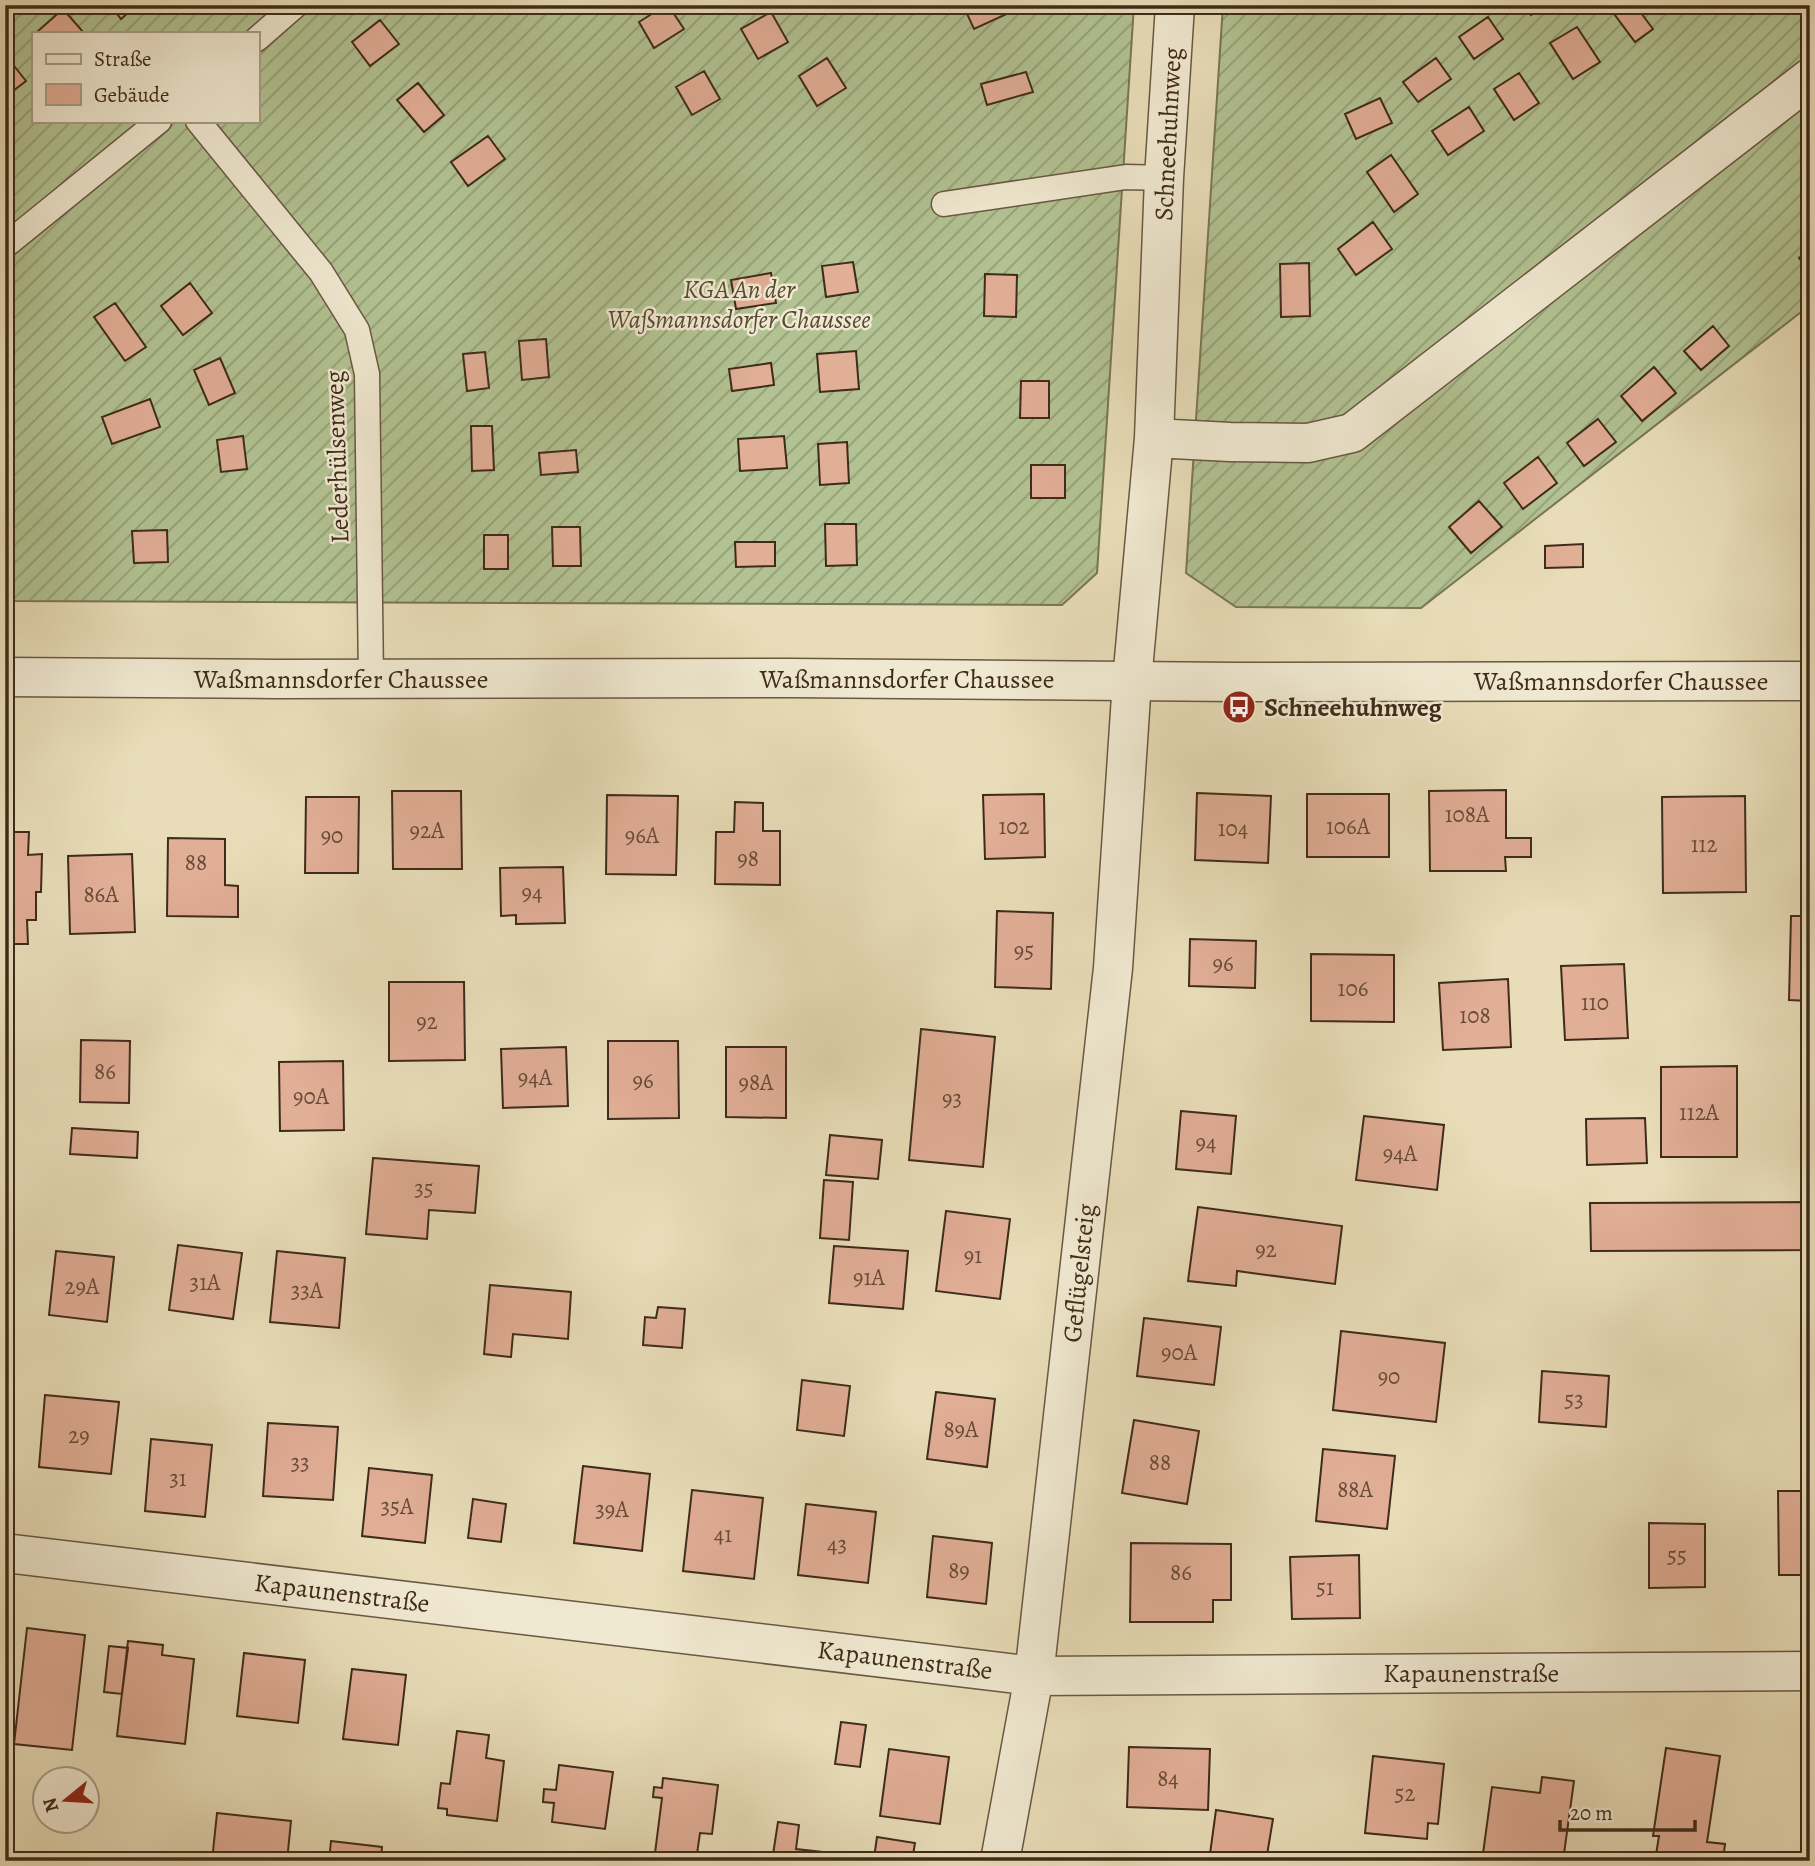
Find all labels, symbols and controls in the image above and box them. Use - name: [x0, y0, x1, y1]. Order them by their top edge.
- legend: [32, 32, 259, 122]
- text: Straße: [94, 45, 152, 73]
- street label: Schneehuhnweg: [1146, 46, 1190, 222]
- text: Gebäude: [94, 81, 170, 109]
- park label: KGA An der Waßmannsdorfer Chaussee: [607, 272, 871, 337]
- street label: Lederhülsenweg: [316, 370, 358, 544]
- street label: Waßmannsdorfer Chaussee: [193, 662, 488, 697]
- street label: Waßmannsdorfer Chaussee: [759, 662, 1054, 697]
- street label: Waßmannsdorfer Chaussee: [1473, 664, 1768, 699]
- bus stop icon: Schneehuhnweg: [1220, 688, 1258, 726]
- place label: Schneehuhnweg: [1264, 690, 1443, 725]
- house number: 108A: [1445, 799, 1490, 830]
- house number: 102: [998, 811, 1030, 842]
- house number: 106A: [1326, 811, 1371, 842]
- house number: 104: [1218, 813, 1248, 844]
- house number: 92A: [410, 815, 445, 846]
- house number: 90: [321, 820, 343, 851]
- house number: 96A: [625, 820, 660, 851]
- house number: 112: [1691, 829, 1717, 860]
- house number: 98: [737, 843, 759, 874]
- house number: 88: [185, 847, 207, 878]
- house number: 94: [522, 877, 542, 908]
- house number: 86A: [83, 879, 119, 910]
- house number: 95: [1014, 935, 1034, 966]
- house number: 96: [1212, 948, 1234, 979]
- house number: 106: [1338, 973, 1368, 1004]
- house number: 110: [1581, 987, 1609, 1018]
- house number: 108: [1459, 1000, 1491, 1031]
- house number: 92: [416, 1006, 438, 1037]
- house number: 86: [94, 1056, 116, 1087]
- house number: 94A: [518, 1062, 553, 1093]
- house number: 96: [632, 1065, 654, 1096]
- house number: 98A: [738, 1067, 774, 1098]
- house number: 90A: [293, 1081, 330, 1112]
- house number: 93: [942, 1083, 962, 1114]
- house number: 112A: [1679, 1097, 1720, 1128]
- house number: 94: [1196, 1127, 1216, 1158]
- house number: 94A: [1383, 1138, 1418, 1169]
- house number: 35: [414, 1173, 434, 1204]
- street label: Geflügelsteig: [1054, 1202, 1104, 1344]
- house number: 92: [1255, 1234, 1277, 1265]
- house number: 91: [964, 1240, 982, 1271]
- house number: 91A: [853, 1262, 885, 1293]
- house number: 31A: [190, 1267, 221, 1298]
- house number: 29A: [65, 1271, 100, 1302]
- house number: 33A: [291, 1275, 324, 1306]
- house number: 90A: [1161, 1337, 1198, 1368]
- house number: 90: [1378, 1361, 1400, 1392]
- house number: 53: [1564, 1384, 1584, 1415]
- house number: 89A: [943, 1414, 979, 1445]
- house number: 29: [68, 1420, 90, 1451]
- house number: 33: [290, 1447, 310, 1478]
- house number: 88: [1149, 1447, 1171, 1478]
- house number: 31: [169, 1463, 187, 1494]
- house number: 88A: [1337, 1474, 1373, 1505]
- house number: 35A: [381, 1491, 414, 1522]
- house number: 39A: [595, 1494, 629, 1525]
- house number: 41: [714, 1519, 732, 1550]
- house number: 43: [827, 1529, 847, 1560]
- house number: 55: [1667, 1540, 1687, 1571]
- house number: 89: [948, 1555, 970, 1586]
- house number: 86: [1170, 1557, 1192, 1588]
- street label: Kapaunenstraße: [252, 1565, 432, 1621]
- house number: 51: [1316, 1572, 1334, 1603]
- street label: Kapaunenstraße: [815, 1632, 995, 1688]
- street label: Kapaunenstraße: [1383, 1656, 1559, 1691]
- house number: 84: [1157, 1763, 1179, 1794]
- north arrow: [32, 1764, 102, 1834]
- house number: 52: [1395, 1778, 1415, 1809]
- scale bar: [1560, 1789, 1694, 1833]
- text: N: [36, 1794, 65, 1816]
- text: 20 m: [1570, 1799, 1613, 1827]

